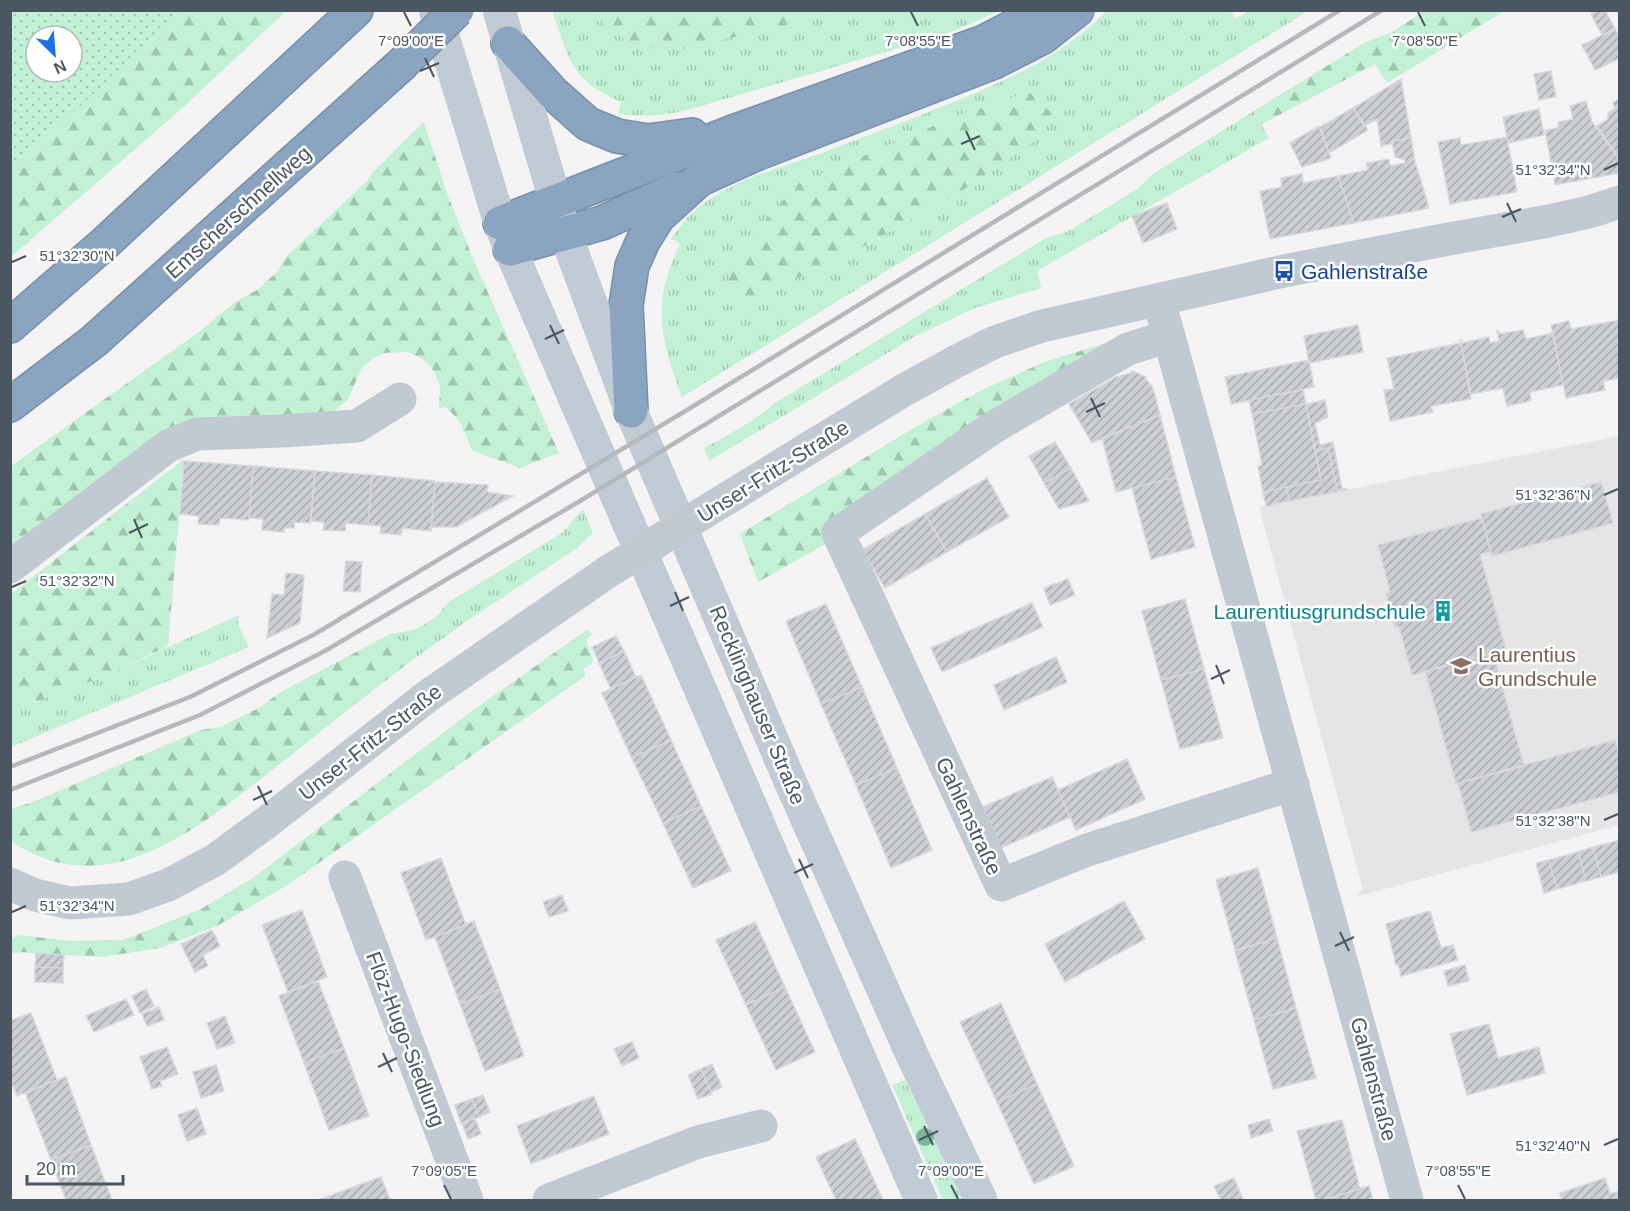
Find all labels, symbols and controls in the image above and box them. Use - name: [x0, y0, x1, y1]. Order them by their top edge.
- north arrow: [24, 24, 84, 84]
- text: 7°09'00"E: [378, 32, 444, 49]
- text: 7°08'55"E: [885, 32, 951, 49]
- text: 7°08'50"E: [1392, 32, 1458, 49]
- text: N: [51, 57, 69, 77]
- street label: Emscherschnellweg: [161, 141, 315, 283]
- text: 51°32'34"N: [1515, 161, 1591, 178]
- text: 51°32'30"N: [39, 247, 115, 264]
- bus stop icon: Gahlenstraße: [1272, 259, 1296, 283]
- place label: Gahlenstraße: [1301, 260, 1428, 283]
- street label: Unser-Fritz-Straße: [693, 415, 853, 527]
- text: 51°32'36"N: [1515, 486, 1591, 503]
- text: 51°32'32"N: [39, 572, 115, 589]
- building icon: Laurentiusgrundschule: [1431, 599, 1455, 623]
- place label: Laurentiusgrundschule: [1214, 600, 1426, 623]
- street label: Recklinghauser Straße: [706, 602, 810, 808]
- place label: Laurentius Grundschule: [1478, 643, 1597, 690]
- school or university icon: Laurentius Grundschule: [1449, 654, 1473, 678]
- street label: Unser-Fritz-Straße: [294, 679, 446, 805]
- street label: Gahlenstraße: [932, 753, 1006, 879]
- text: 51°32'38"N: [1515, 812, 1591, 829]
- text: 51°32'34"N: [39, 897, 115, 914]
- street label: Flöz-Hugo-Siedlung: [362, 948, 450, 1130]
- street label: Gahlenstraße: [1346, 1015, 1402, 1143]
- text: 51°32'40"N: [1515, 1137, 1591, 1154]
- scale bar: [27, 1148, 123, 1186]
- text: 20 m: [36, 1159, 76, 1179]
- text: 7°09'05"E: [411, 1162, 477, 1179]
- text: 7°09'00"E: [918, 1162, 984, 1179]
- text: 7°08'55"E: [1425, 1162, 1491, 1179]

